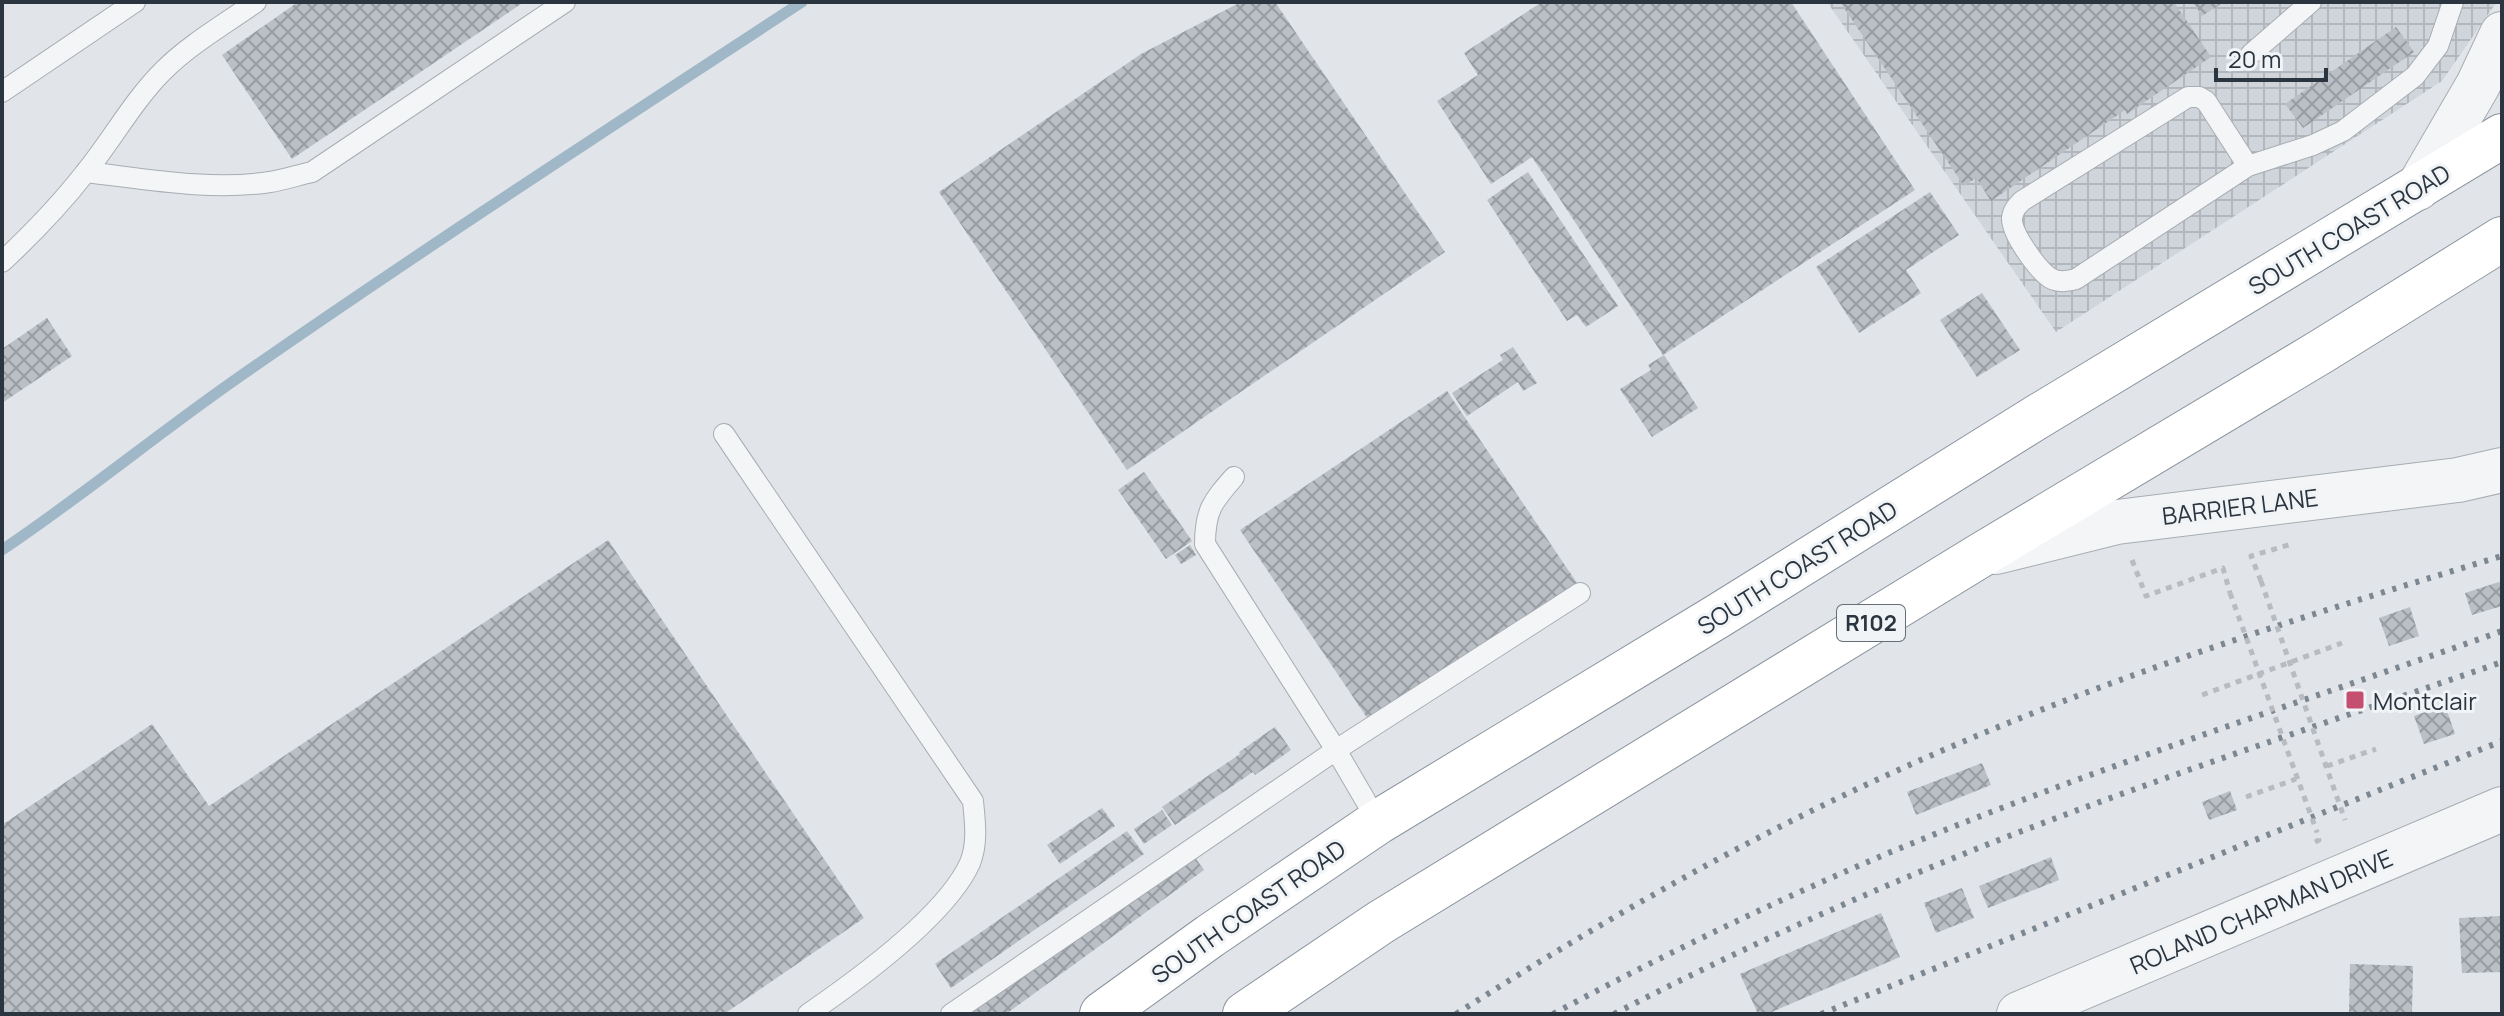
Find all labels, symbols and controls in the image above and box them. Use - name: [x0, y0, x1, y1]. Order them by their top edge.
- scale bar: [2216, 32, 2326, 82]
- text: 20 m: [2228, 42, 2281, 75]
- street label: SOUTH COAST ROAD: [2242, 156, 2456, 302]
- street label: BARRIER LANE: [2160, 480, 2320, 532]
- street label: SOUTH COAST ROAD: [1691, 492, 1903, 642]
- road number: R102: [1837, 605, 1905, 641]
- place label: Montclair: [2373, 684, 2477, 717]
- marker: Montclair: [2344, 689, 2366, 711]
- street label: SOUTH COAST ROAD: [1144, 832, 1352, 990]
- street label: ROLAND CHAPMAN DRIVE: [2125, 841, 2397, 981]

